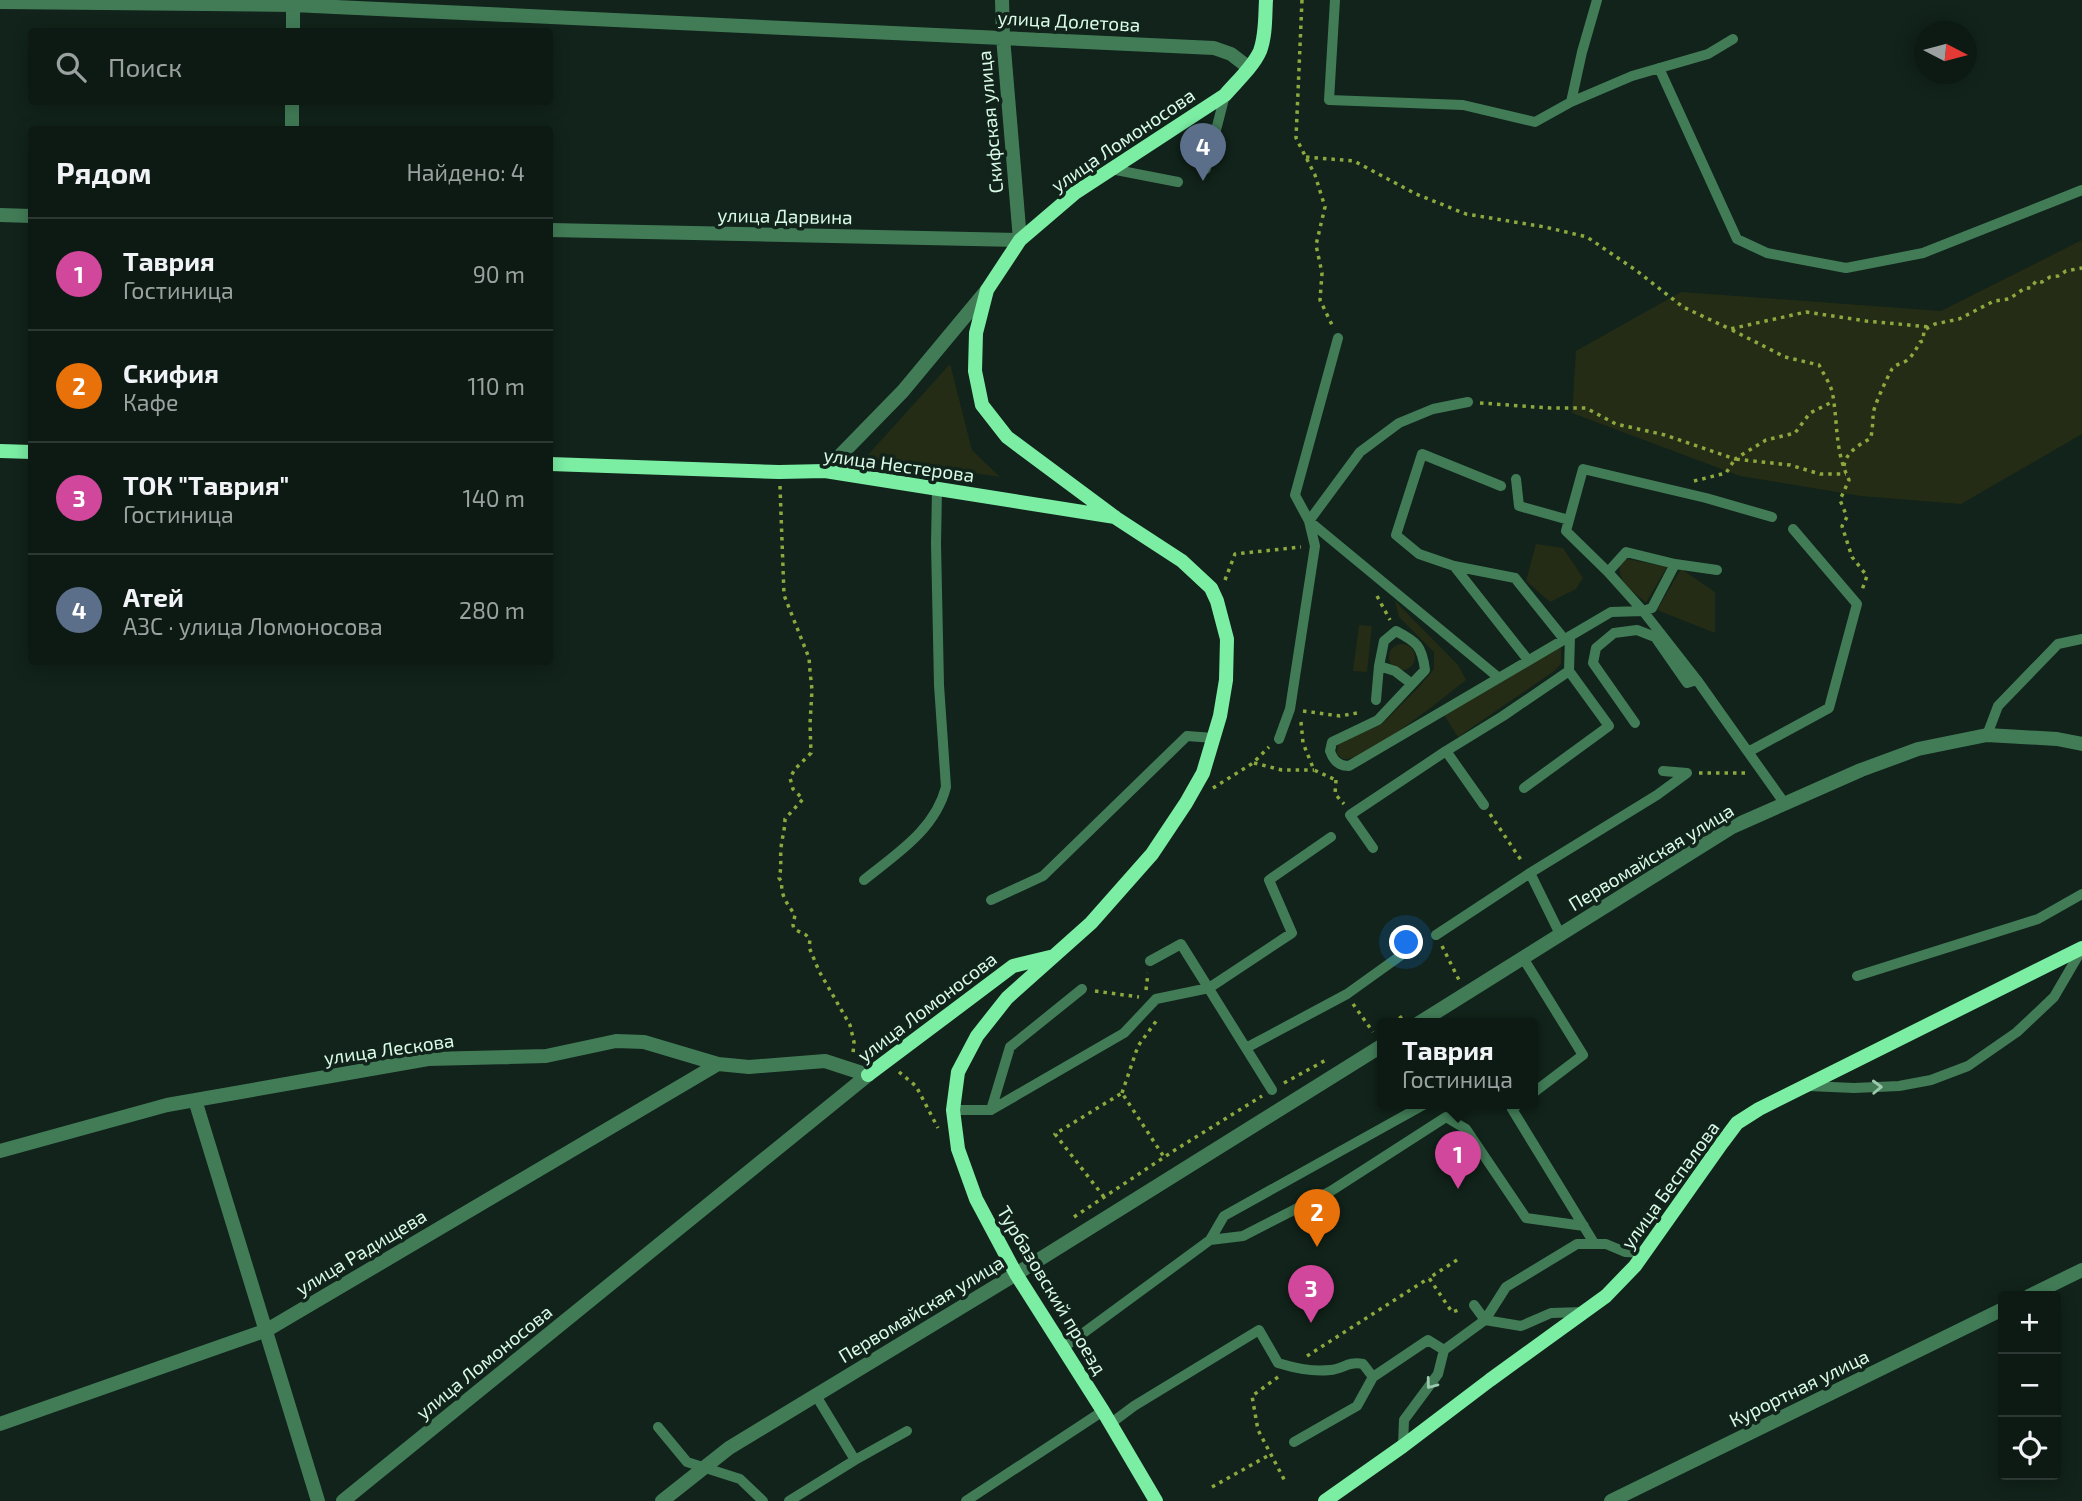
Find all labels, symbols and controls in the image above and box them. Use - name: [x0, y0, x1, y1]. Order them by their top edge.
- street label: улица Долетова: [997, 5, 1141, 37]
- north arrow: [1914, 21, 1977, 84]
- search box: [28, 28, 553, 105]
- icon: search: [52, 48, 90, 86]
- street label: Скифская улица: [972, 49, 1008, 195]
- text: Поиск: [108, 51, 182, 82]
- street label: улица Ломоносова: [1046, 83, 1200, 197]
- pin: 4: [1180, 123, 1226, 181]
- text: Рядом: [56, 154, 152, 190]
- text: Найдено: 4: [406, 158, 525, 186]
- street label: улица Дарвина: [717, 203, 853, 229]
- text: Таврия: [123, 245, 215, 276]
- text: 1: [74, 260, 84, 288]
- text: 90 m: [473, 260, 525, 288]
- text: Гостиница: [123, 276, 234, 304]
- text: Скифия: [123, 357, 219, 388]
- text: 2: [72, 372, 86, 400]
- text: 110 m: [468, 372, 525, 400]
- text: Кафе: [123, 388, 178, 416]
- street label: улица Нестерова: [822, 443, 976, 487]
- text: ТОК "Таврия": [123, 469, 289, 500]
- text: 3: [72, 484, 86, 512]
- text: 140 m: [463, 484, 525, 512]
- text: Гостиница: [123, 500, 234, 528]
- text: Атей: [123, 581, 184, 612]
- text: 4: [72, 596, 86, 624]
- text: 280 m: [459, 596, 525, 624]
- text: АЗС · улица Ломоносова: [123, 612, 383, 640]
- street label: Первомайская улица: [1564, 798, 1738, 916]
- your location: [1389, 925, 1423, 959]
- street label: улица Ломоносова: [852, 947, 1002, 1067]
- popup: [1377, 1018, 1538, 1109]
- street label: улица Лескова: [322, 1028, 456, 1070]
- text: Таврия: [1402, 1034, 1494, 1065]
- text: Гостиница: [1402, 1065, 1513, 1093]
- one-way arrow: [1871, 1079, 1882, 1094]
- street label: улица Беспалова: [1616, 1116, 1724, 1254]
- pin: 1: [1435, 1131, 1481, 1189]
- pin: 2: [1294, 1189, 1340, 1247]
- street label: Турбазовский проезд: [992, 1201, 1112, 1379]
- street label: улица Радищева: [291, 1204, 431, 1300]
- street label: Первомайская улица: [834, 1250, 1008, 1368]
- pin: 3: [1288, 1265, 1334, 1323]
- map controls: [1998, 1291, 2061, 1480]
- button: +: [1998, 1291, 2061, 1354]
- street label: улица Ломоносова: [411, 1300, 557, 1424]
- street label: Курортная улица: [1725, 1344, 1873, 1432]
- button: −: [1998, 1354, 2061, 1417]
- one-way arrow: [1426, 1376, 1439, 1389]
- button: locate: [1998, 1417, 2061, 1480]

